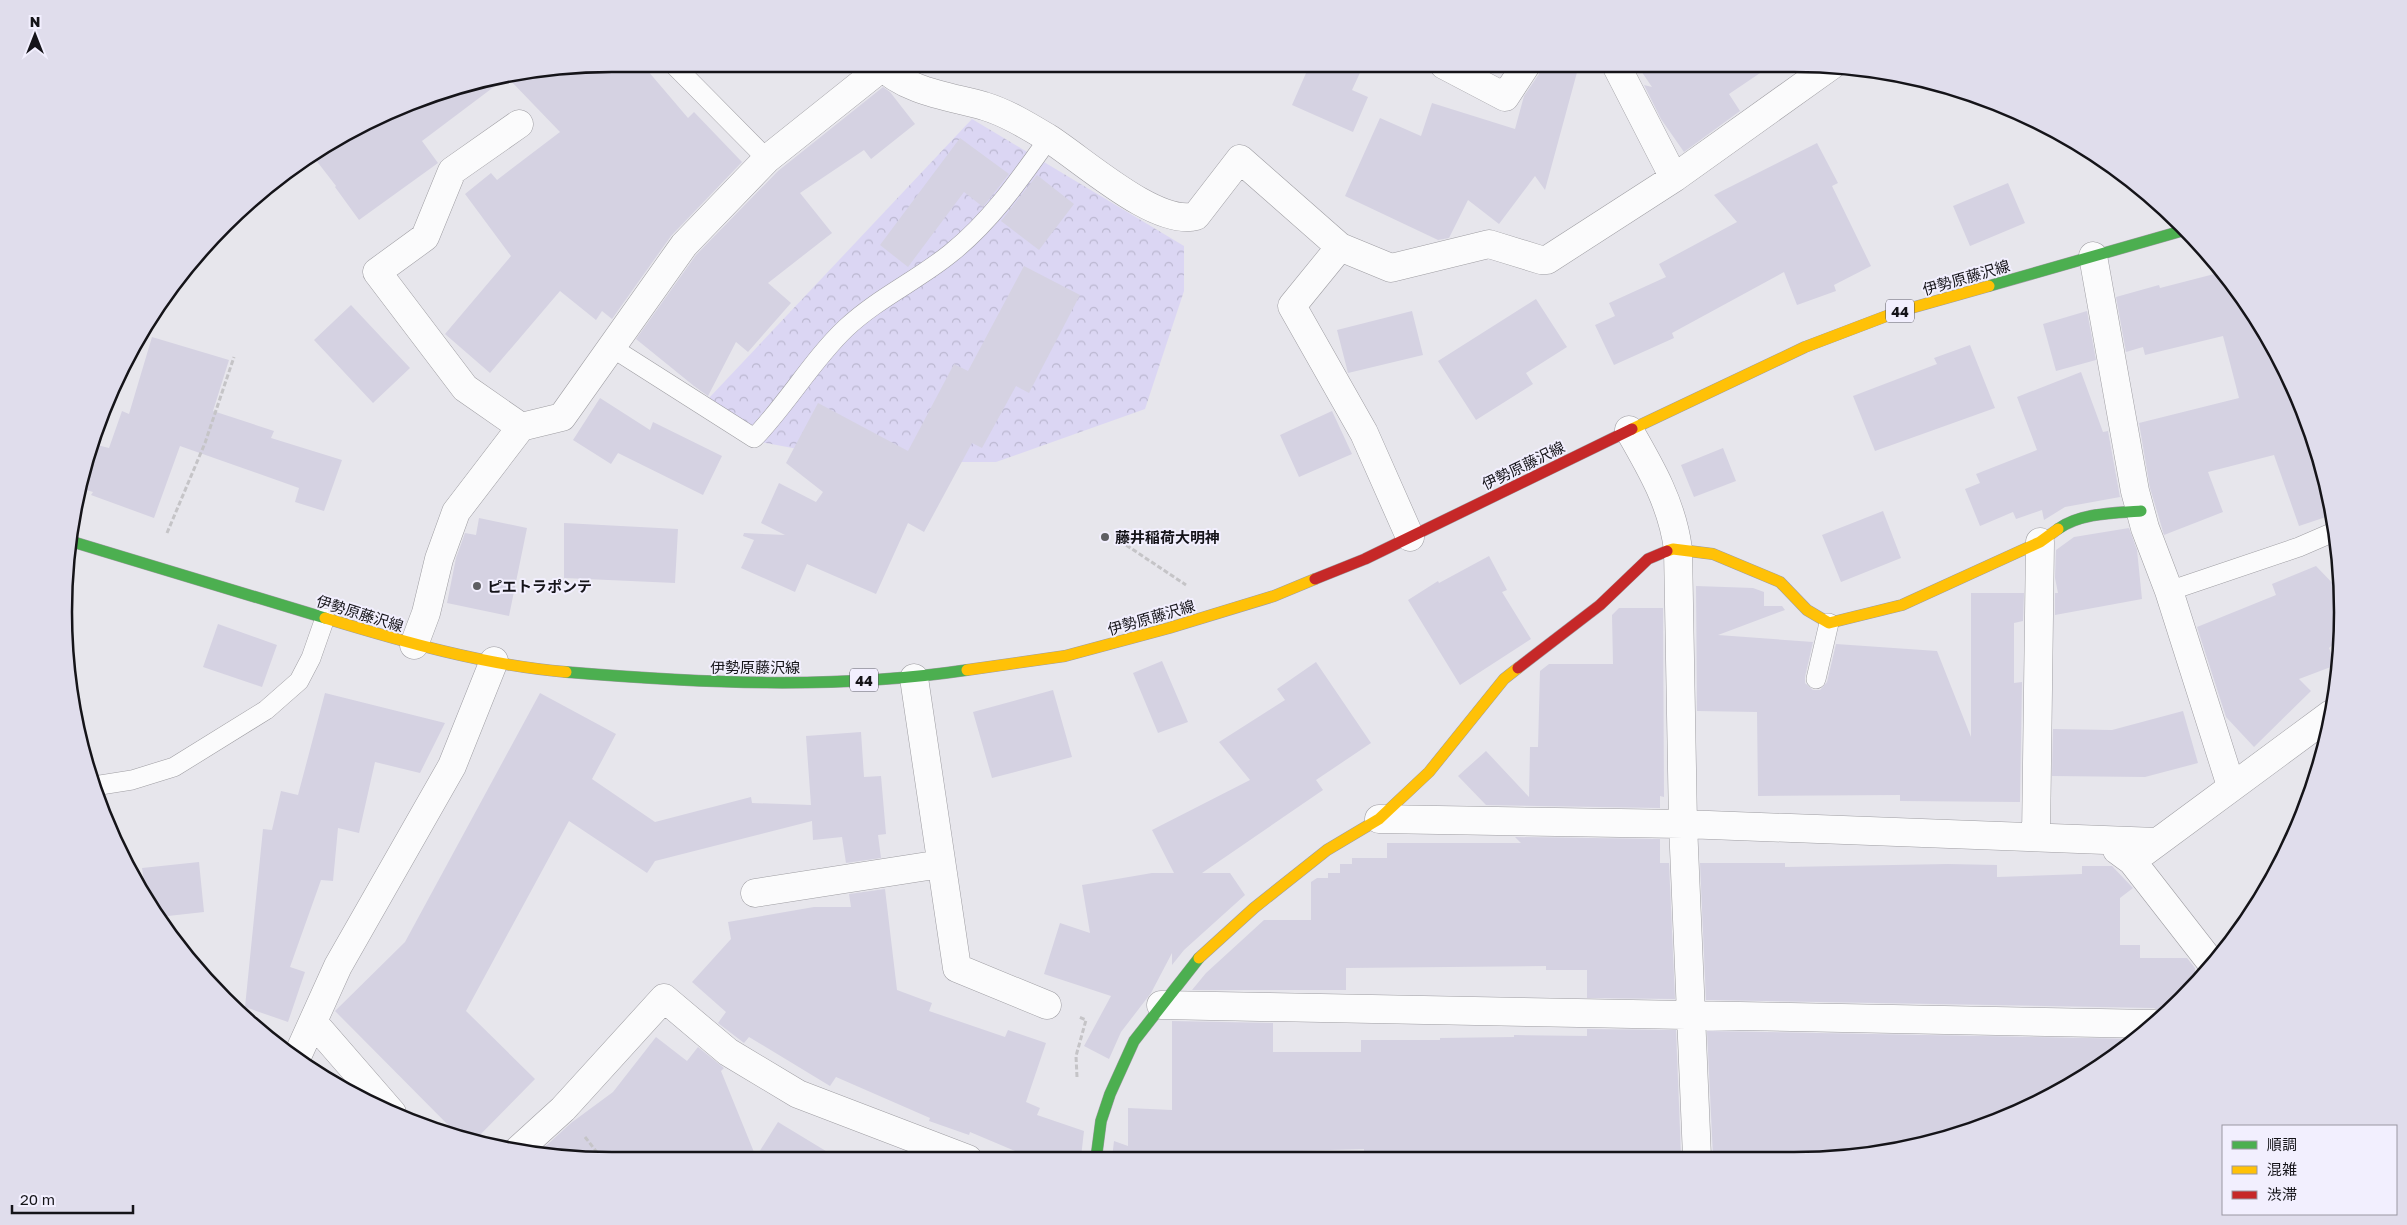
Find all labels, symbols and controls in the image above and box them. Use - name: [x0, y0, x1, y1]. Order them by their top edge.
- north arrow: [10, 10, 60, 60]
- text: N: [30, 13, 40, 30]
- street label: 伊勢原藤沢線: [1920, 256, 2012, 298]
- road number: 44: [1886, 300, 1914, 322]
- street label: 伊勢原藤沢線: [1479, 437, 1567, 493]
- place label: 藤井稲荷大明神: [1115, 528, 1220, 546]
- marker: 藤井稲荷大明神: [1099, 531, 1111, 543]
- place label: ピエトラポンテ: [487, 577, 592, 595]
- marker: ピエトラポンテ: [471, 580, 483, 592]
- street label: 伊勢原藤沢線: [314, 591, 406, 635]
- street label: 伊勢原藤沢線: [1105, 596, 1197, 638]
- street label: 伊勢原藤沢線: [710, 658, 800, 676]
- road number: 44: [850, 668, 878, 692]
- legend: [2222, 1125, 2397, 1215]
- text: 順調: [2267, 1135, 2297, 1153]
- text: 混雑: [2267, 1160, 2297, 1178]
- scale bar: [12, 1182, 134, 1214]
- text: 渋滞: [2267, 1185, 2297, 1203]
- text: 20 m: [20, 1190, 55, 1208]

